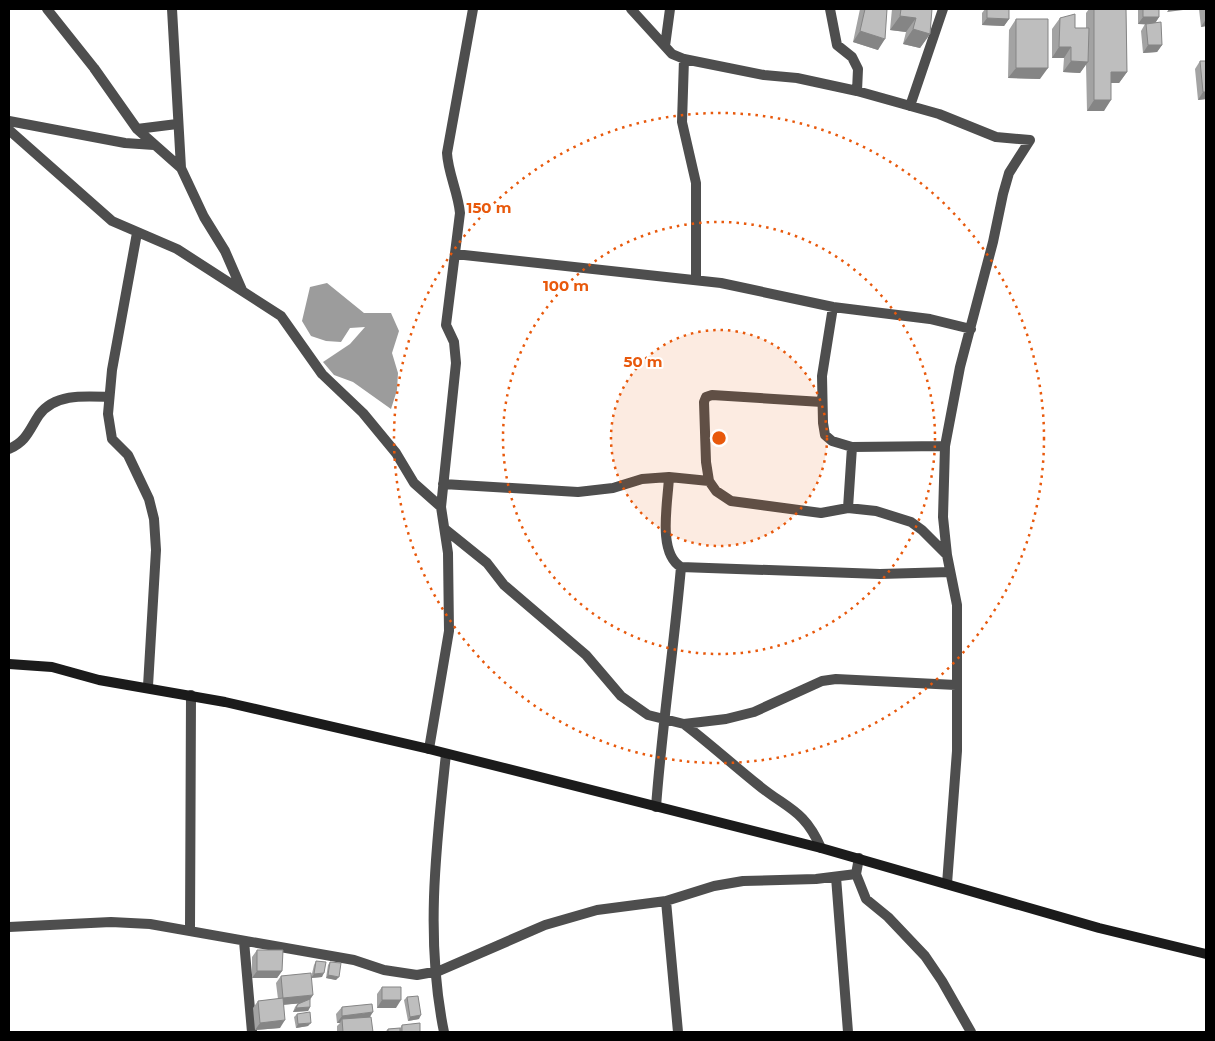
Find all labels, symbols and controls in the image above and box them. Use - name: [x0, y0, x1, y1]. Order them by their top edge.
- text: 150 m: [467, 198, 511, 217]
- text: 100 m: [543, 276, 589, 295]
- text: 50 m: [623, 352, 663, 371]
- centre of rings: [710, 429, 728, 447]

